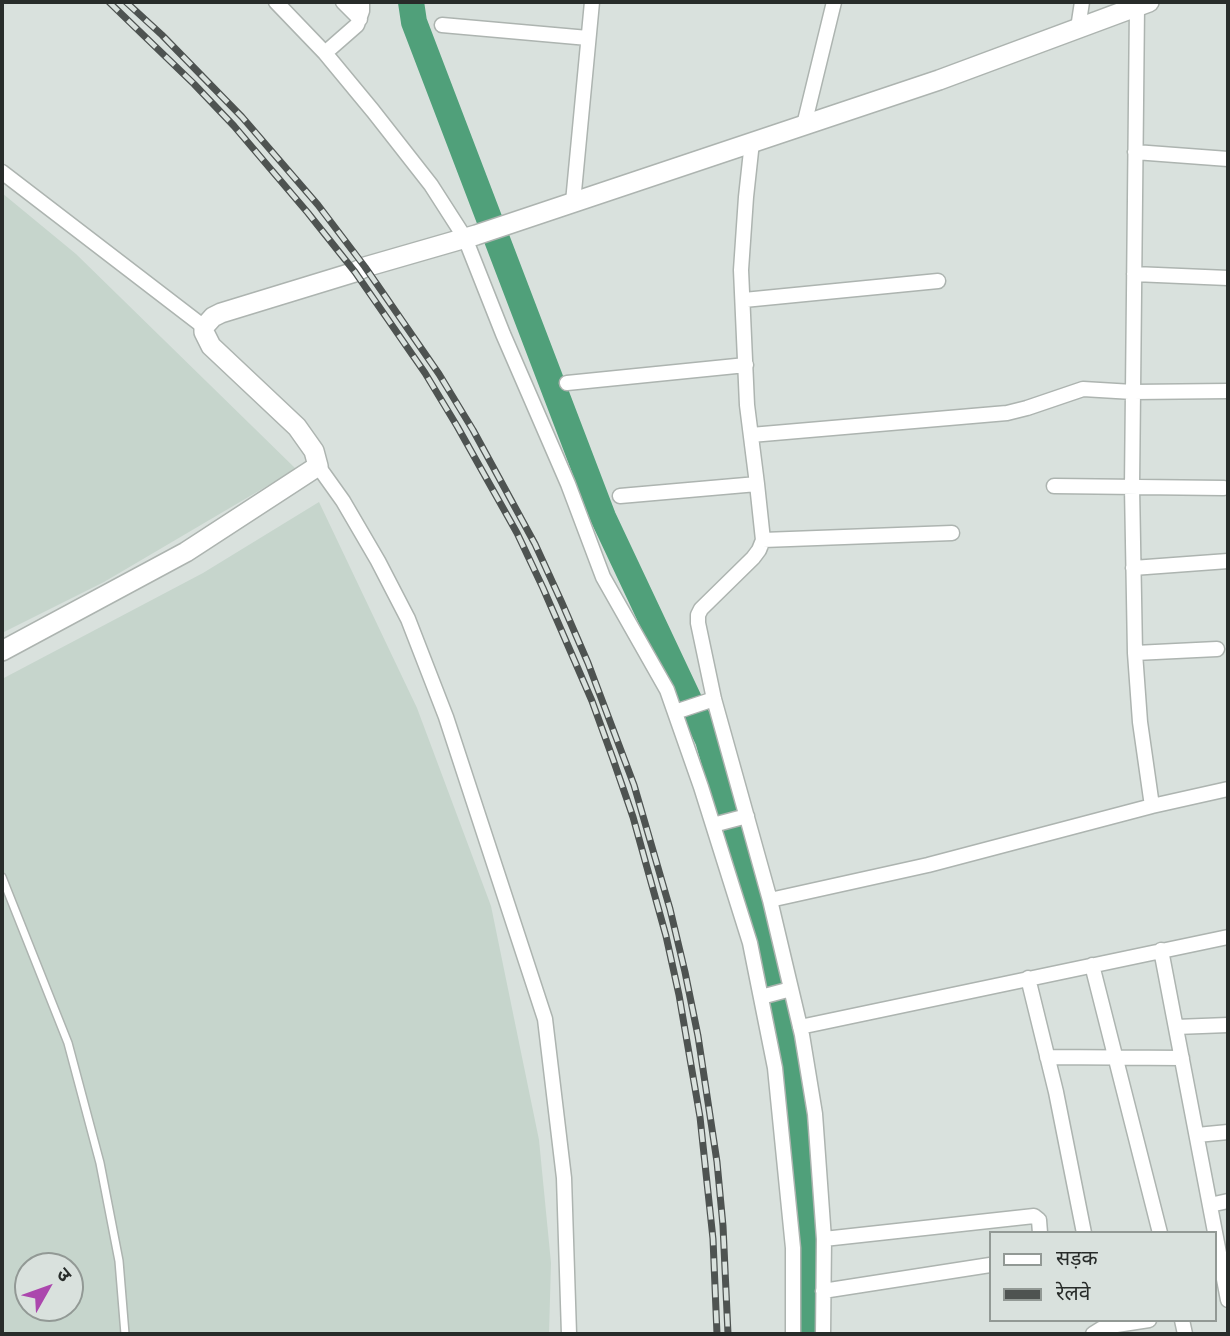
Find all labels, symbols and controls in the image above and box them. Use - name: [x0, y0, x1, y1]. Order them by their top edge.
- legend: [988, 1231, 1216, 1322]
- text: सड़क: [1056, 1246, 1098, 1271]
- north arrow: [14, 1252, 84, 1322]
- text: उ: [52, 1263, 76, 1286]
- text: रेलवे: [1056, 1281, 1091, 1306]

